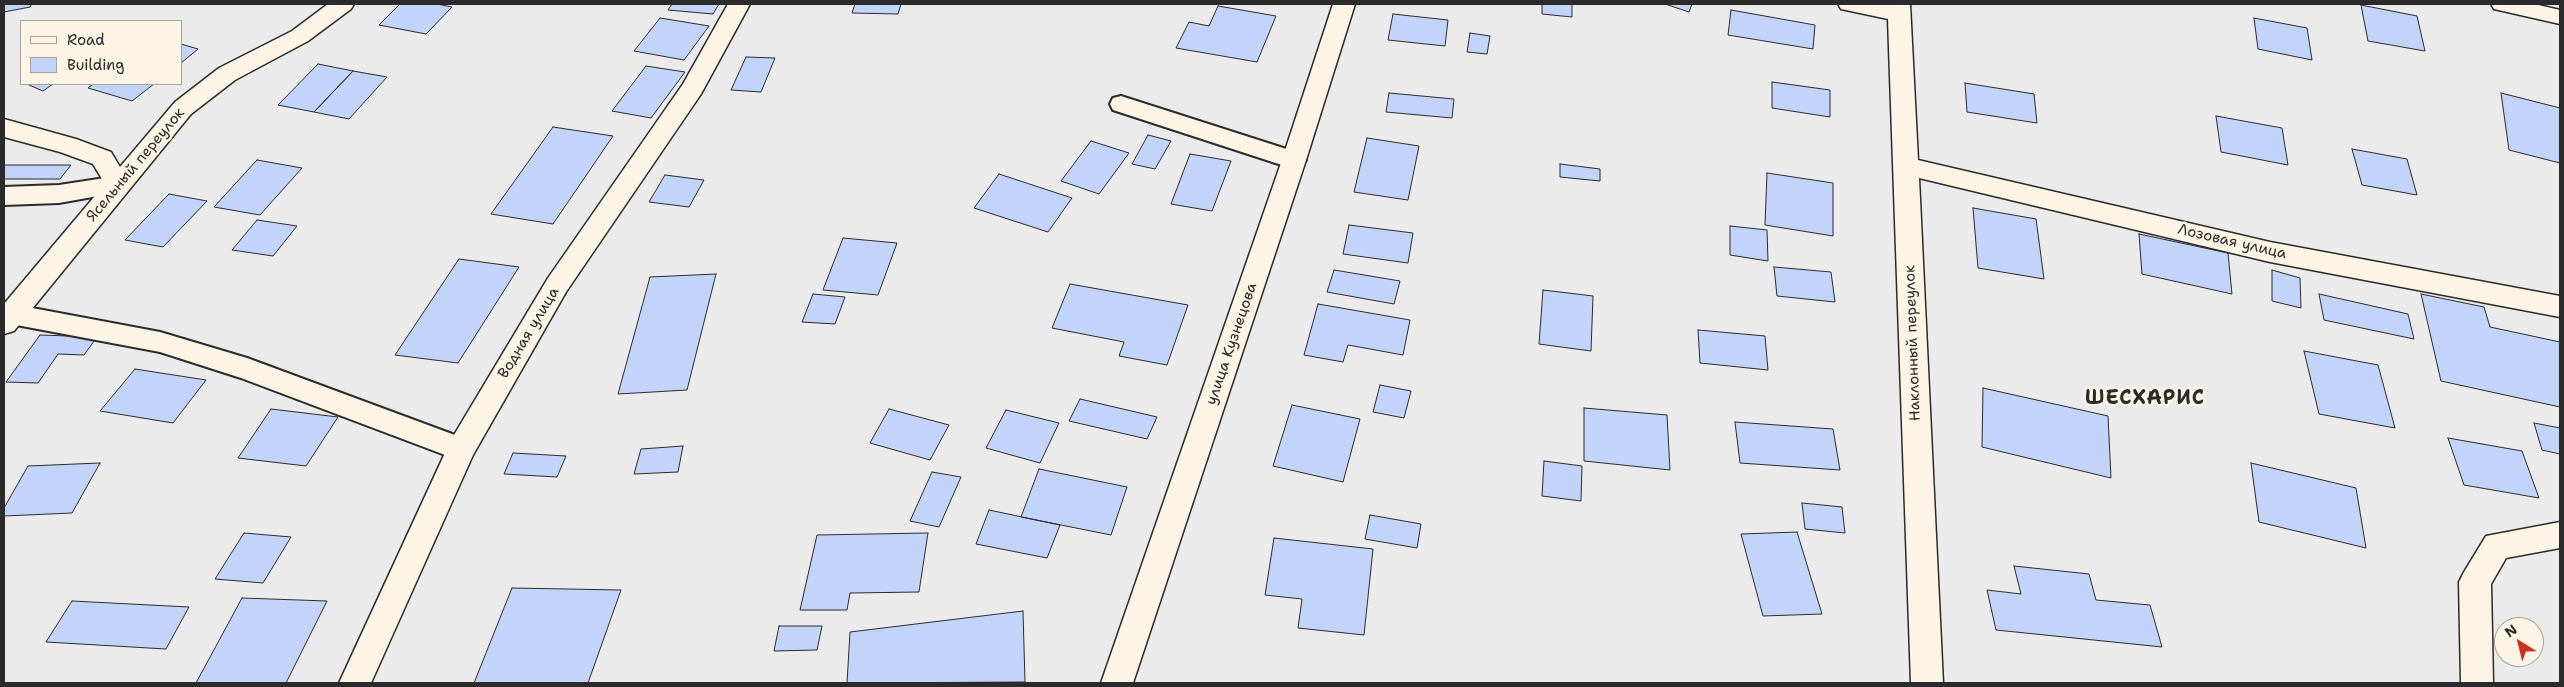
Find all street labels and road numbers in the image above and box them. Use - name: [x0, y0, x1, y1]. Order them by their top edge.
- street label: Ясельный переулок: [83, 105, 189, 225]
- street label: Лозовая улица: [2176, 221, 2288, 263]
- street label: Наклонный переулок: [1901, 265, 1925, 421]
- street label: улица Кузнецова: [1203, 281, 1261, 407]
- street label: Водная улица: [495, 284, 563, 382]

